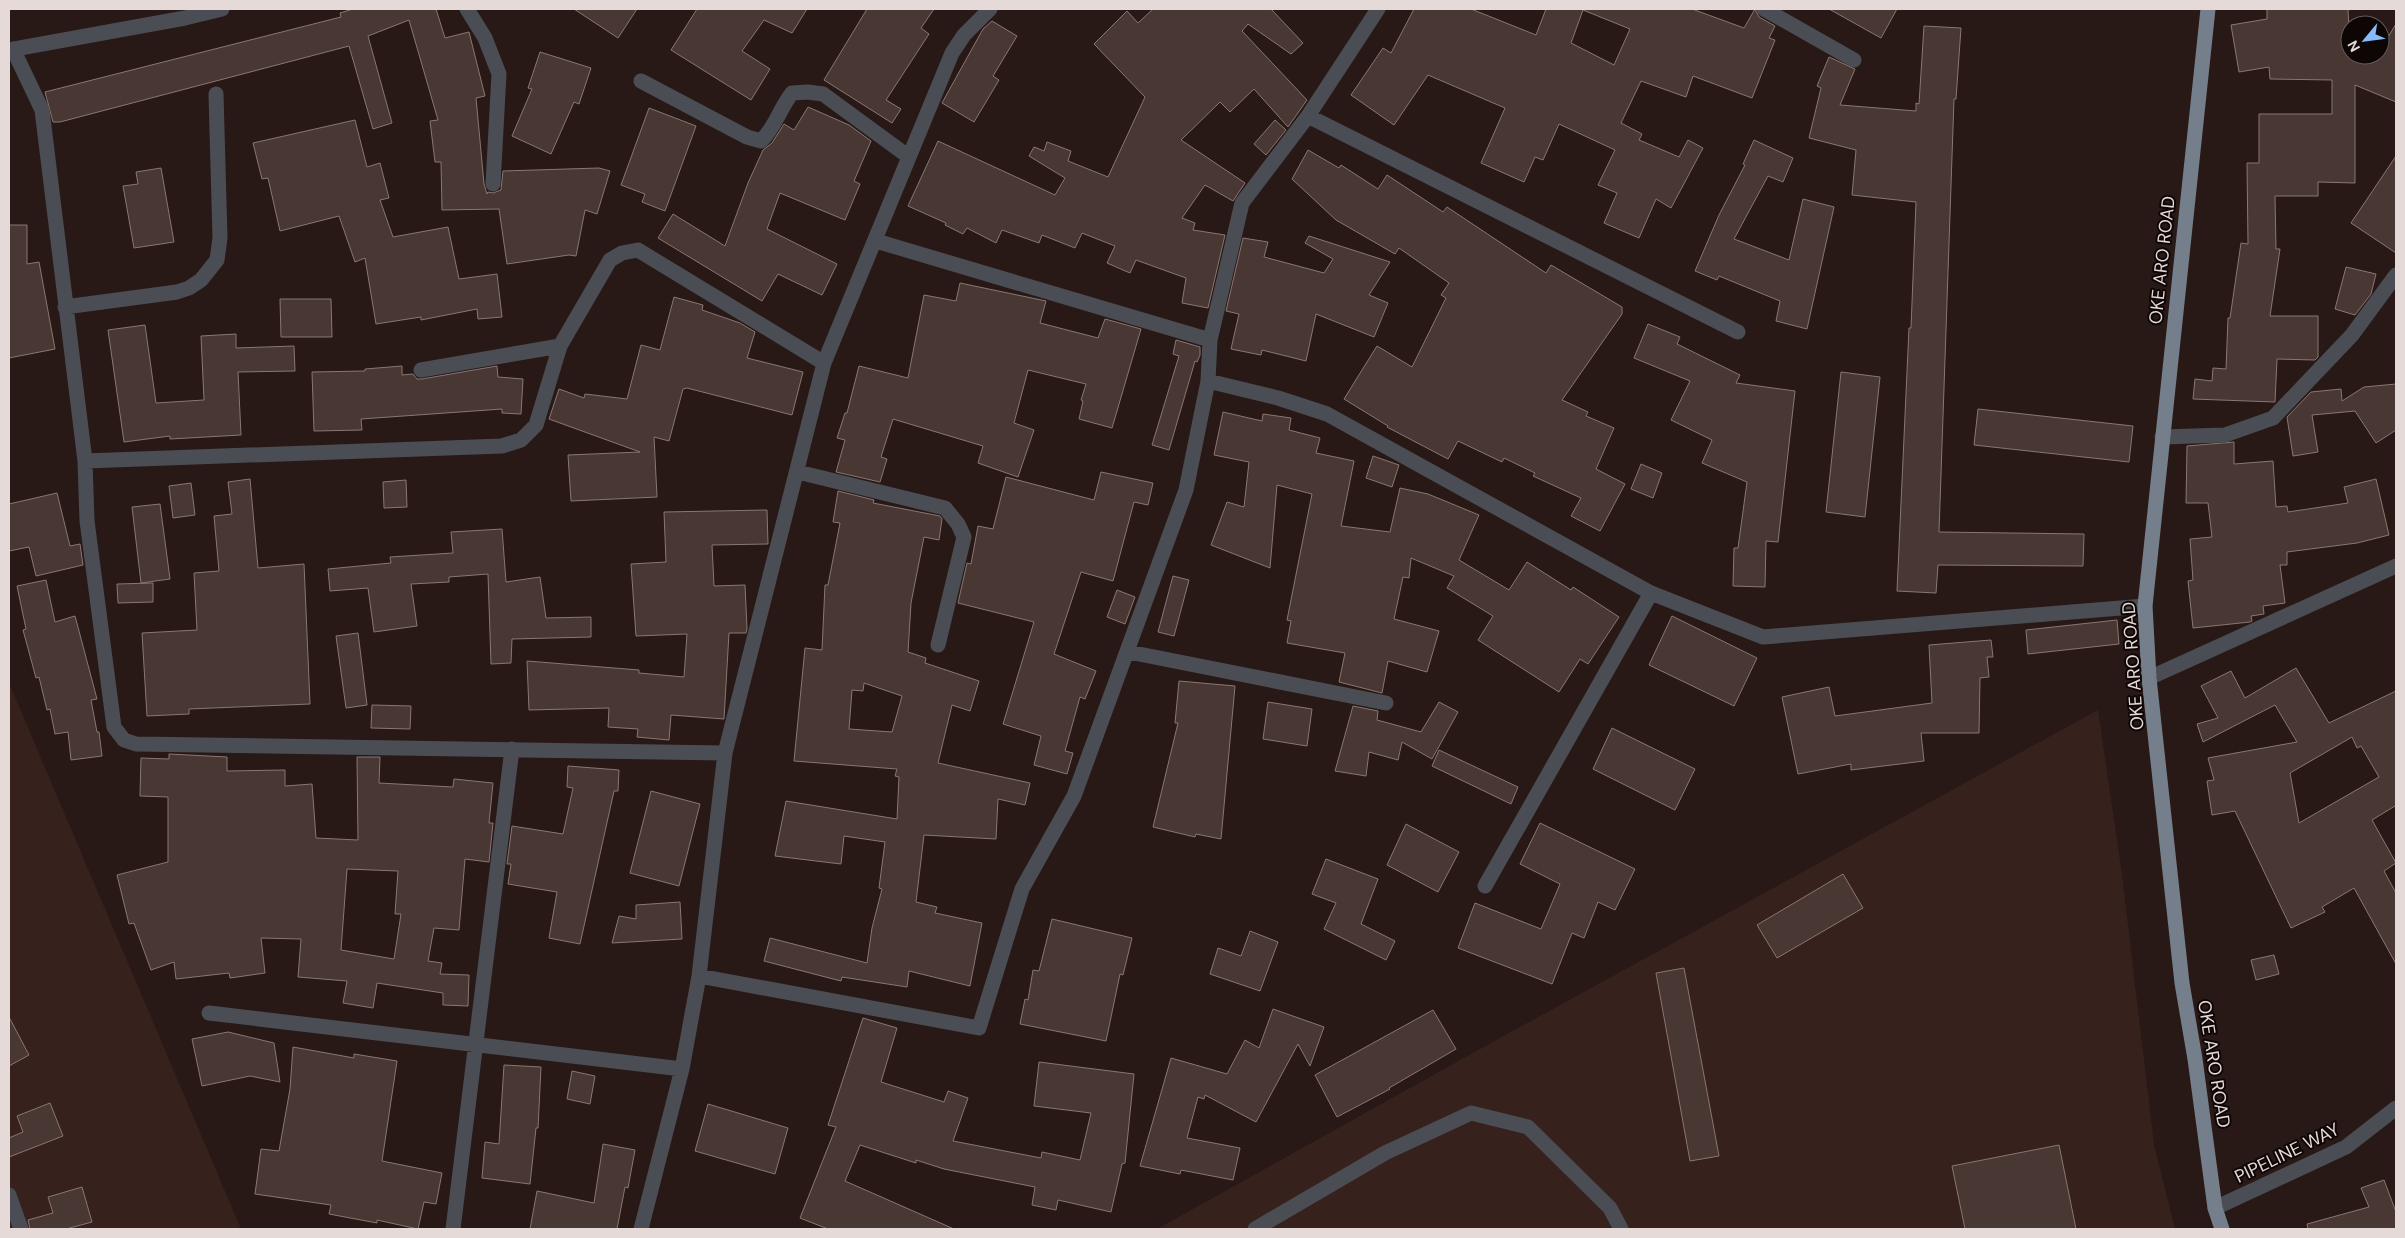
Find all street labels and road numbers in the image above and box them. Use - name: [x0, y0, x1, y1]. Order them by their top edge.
- street label: OKE ARO ROAD: [2143, 195, 2181, 325]
- street label: OKE ARO ROAD: [2117, 601, 2149, 731]
- street label: OKE ARO ROAD: [2192, 999, 2236, 1129]
- street label: PIPELINE WAY: [2231, 1117, 2344, 1189]

